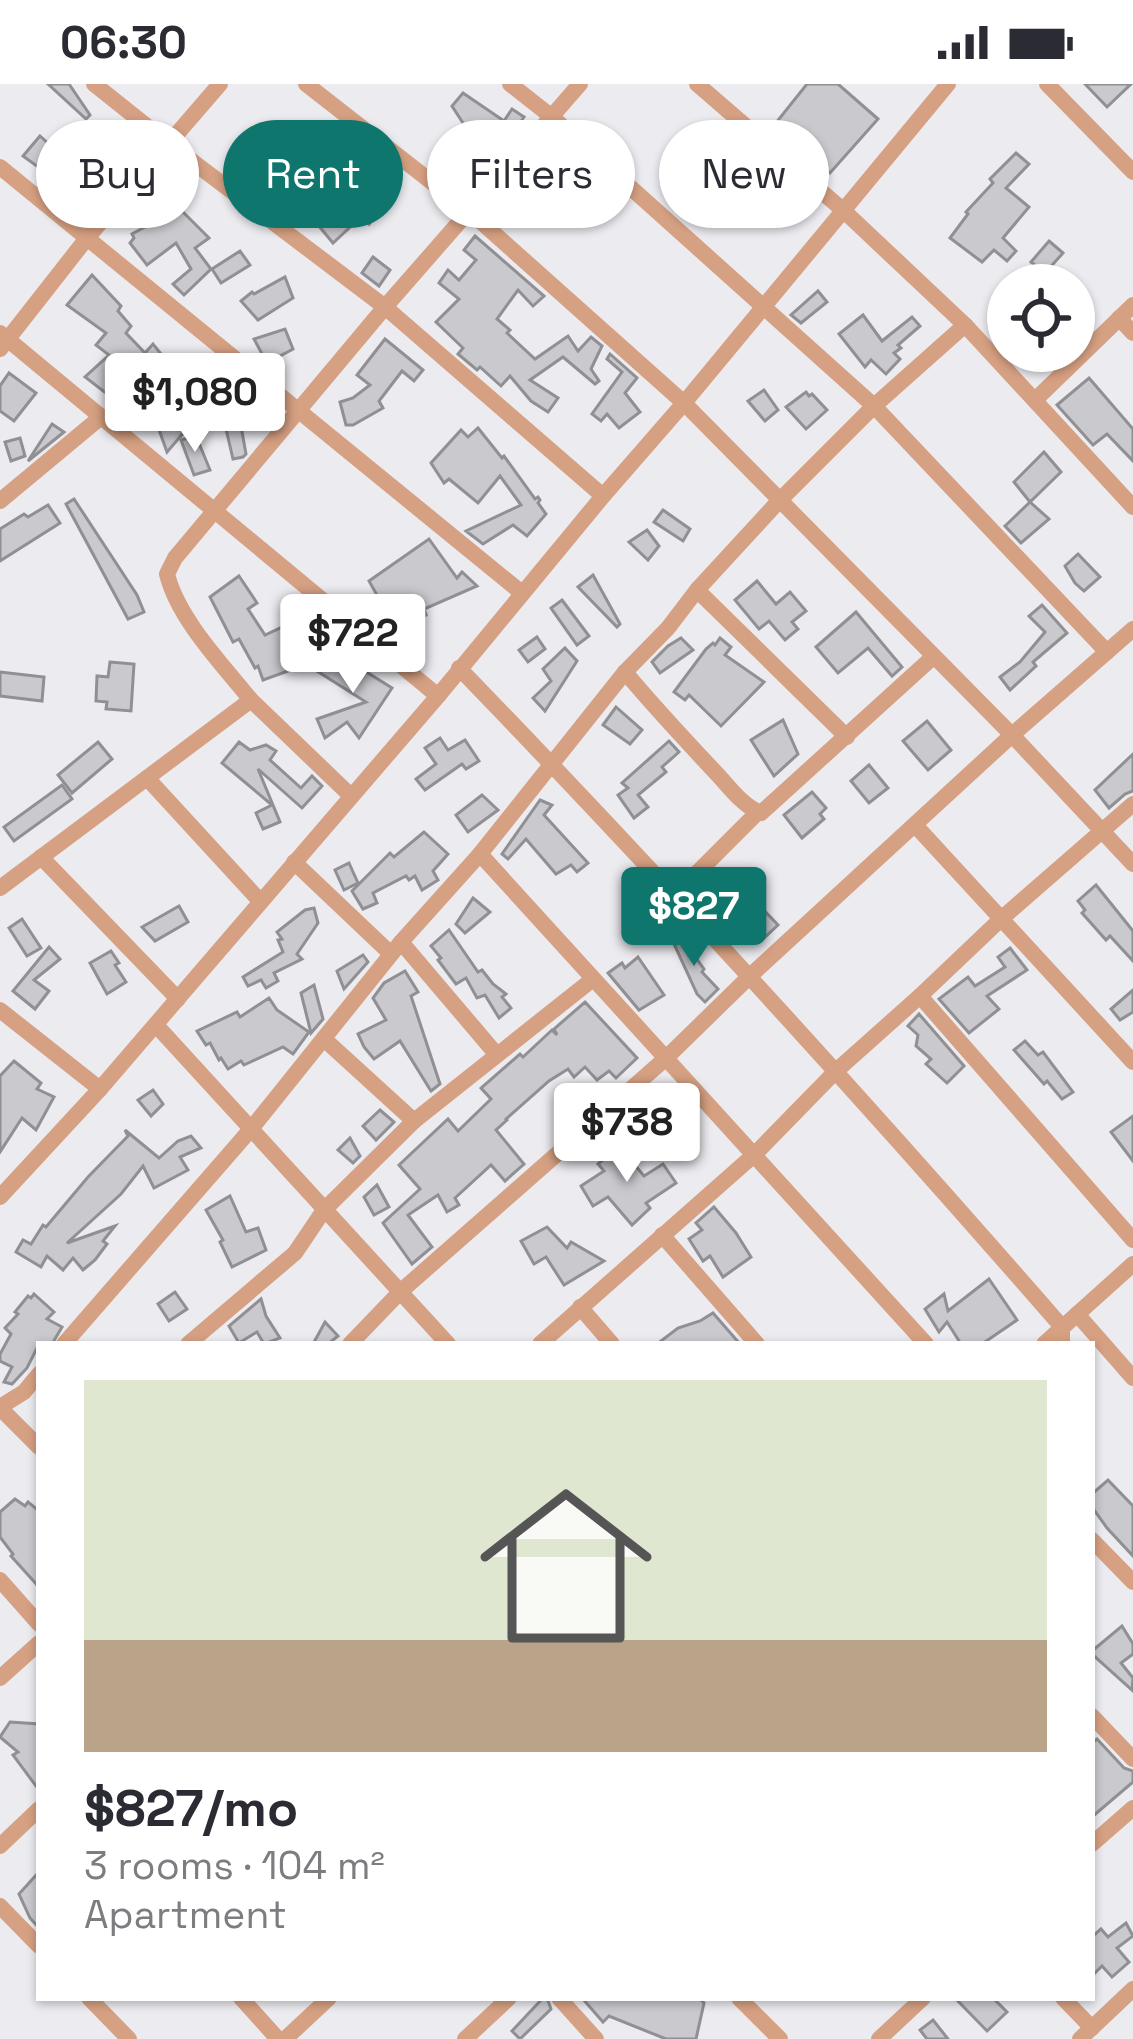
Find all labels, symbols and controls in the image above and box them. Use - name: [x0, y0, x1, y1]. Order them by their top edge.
- text: 06:30: [60, 14, 187, 71]
- chip: Buy: [36, 120, 199, 228]
- chip: Rent: [223, 120, 403, 228]
- chip: Filters: [427, 120, 635, 228]
- chip: New: [659, 120, 829, 228]
- map controls: [987, 264, 1095, 372]
- button: locate: [987, 264, 1095, 372]
- pin: $1,080: [97, 353, 293, 455]
- text: $1,080: [132, 367, 258, 416]
- pin: $722: [282, 594, 424, 696]
- text: $722: [307, 608, 399, 657]
- pin: $827: [623, 867, 765, 969]
- text: $827: [648, 881, 740, 930]
- pin: $738: [556, 1083, 698, 1185]
- text: $738: [581, 1097, 673, 1146]
- icon: home: [458, 1458, 674, 1674]
- text: $827/mo: [84, 1776, 298, 1841]
- text: 3 rooms · 104 m²: [84, 1841, 385, 1890]
- text: Apartment: [84, 1890, 287, 1939]

